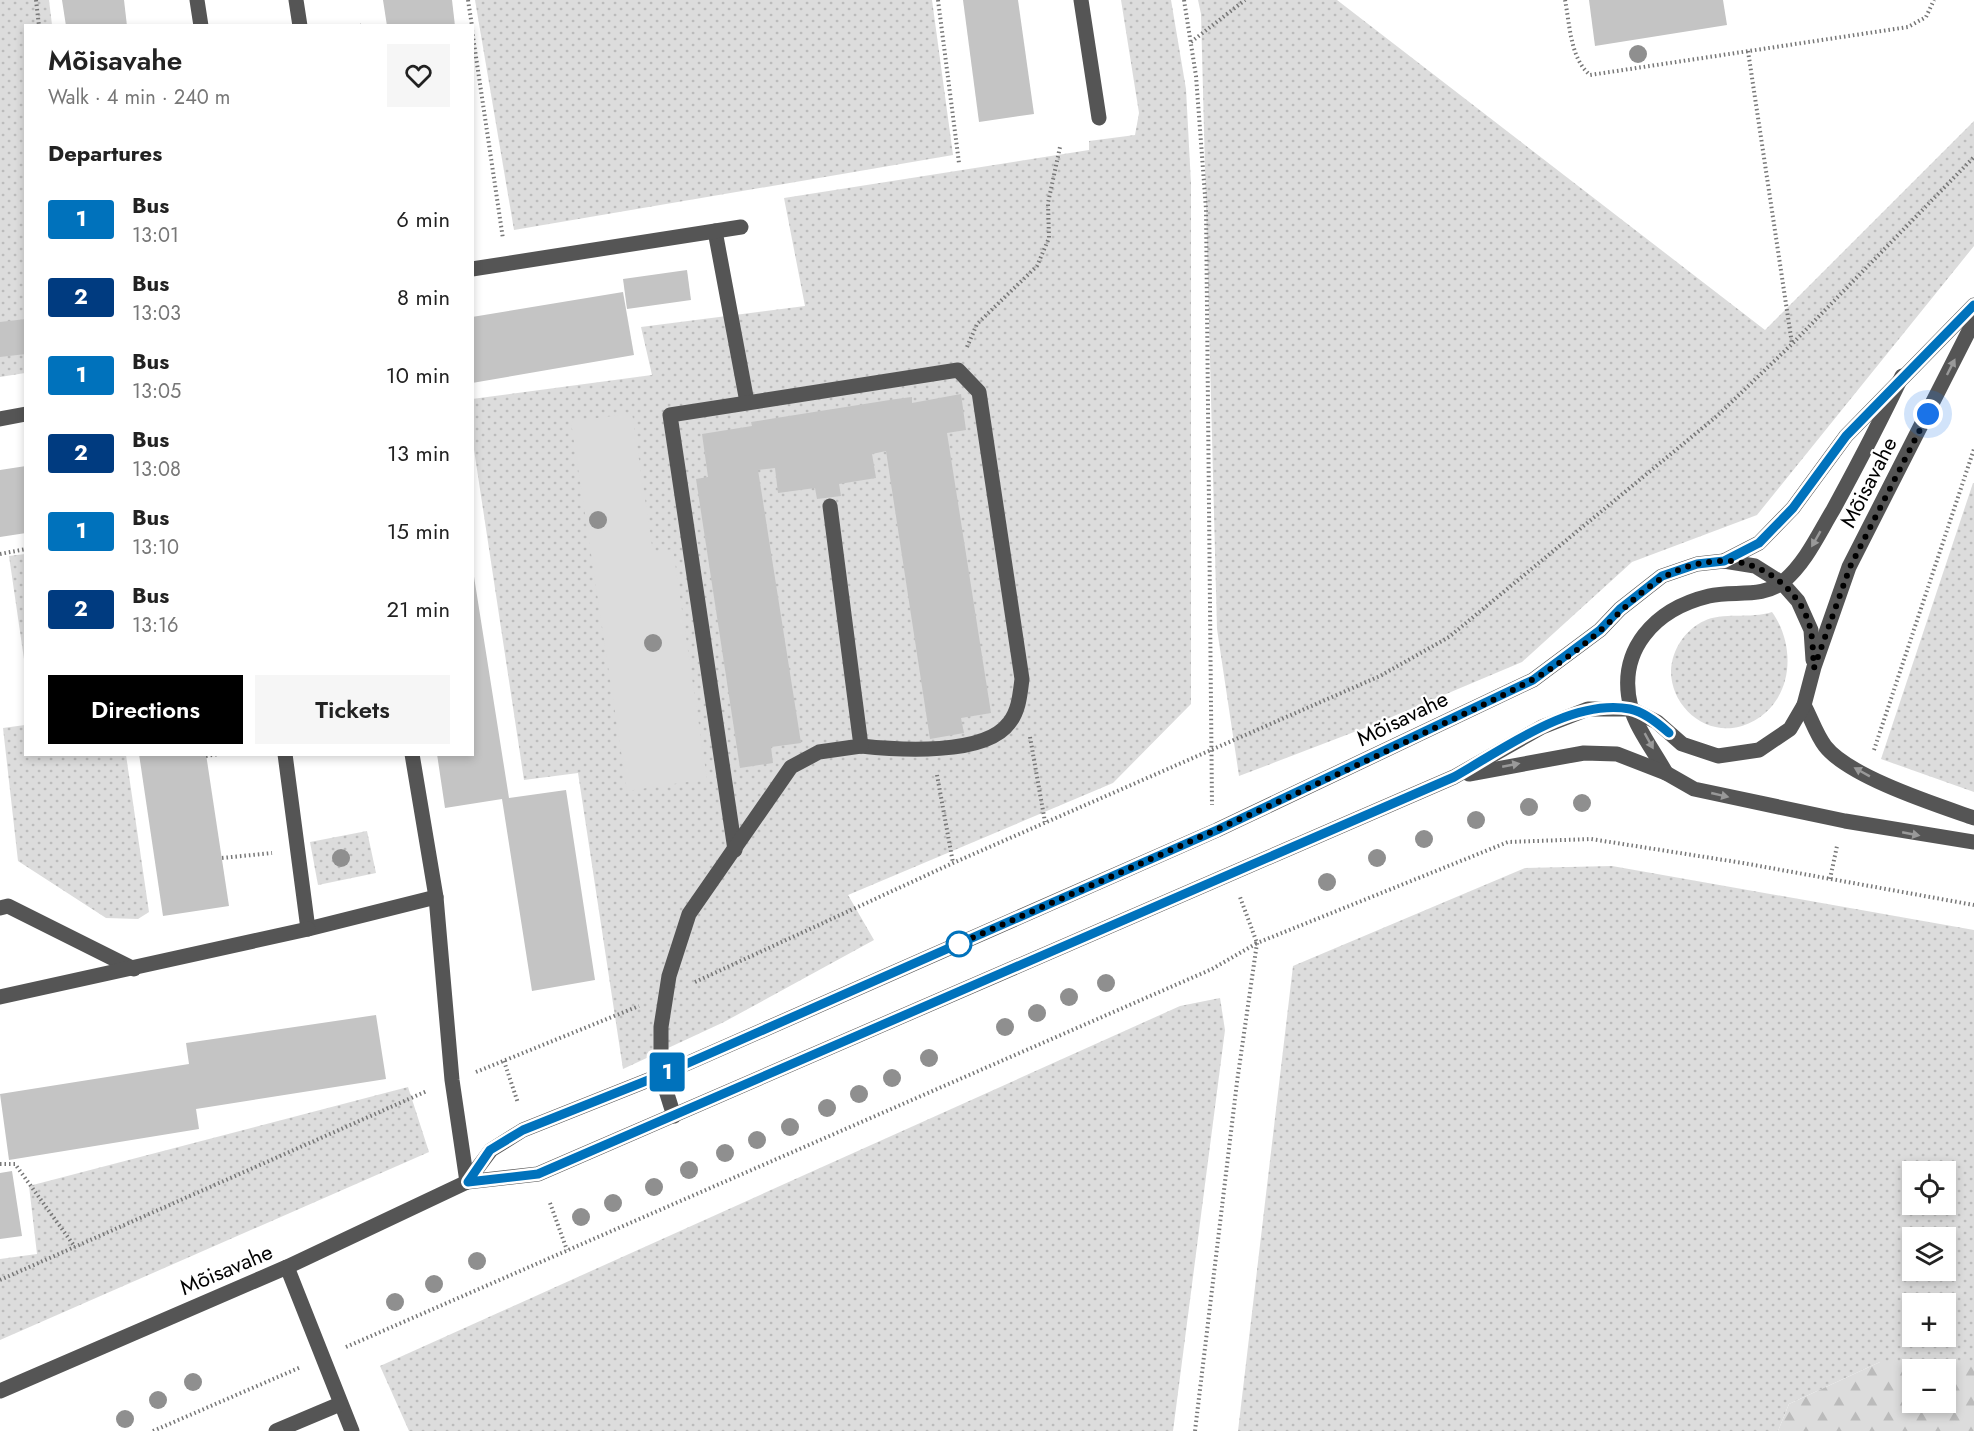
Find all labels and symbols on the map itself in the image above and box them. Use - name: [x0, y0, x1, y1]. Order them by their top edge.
- one-way arrow: [1947, 358, 1956, 375]
- your location: [1913, 399, 1943, 429]
- street label: Mõisavahe: [1831, 431, 1905, 533]
- one-way arrow: [1811, 531, 1821, 548]
- street label: Mõisavahe: [1351, 682, 1453, 754]
- one-way arrow: [1644, 733, 1654, 750]
- one-way arrow: [1502, 760, 1521, 769]
- one-way arrow: [1853, 767, 1870, 777]
- one-way arrow: [1710, 790, 1729, 800]
- one-way arrow: [1901, 829, 1920, 838]
- unlabelled marker: [946, 931, 972, 957]
- line badge: 1: [648, 1052, 686, 1092]
- street label: Mõisavahe: [175, 1235, 277, 1303]

